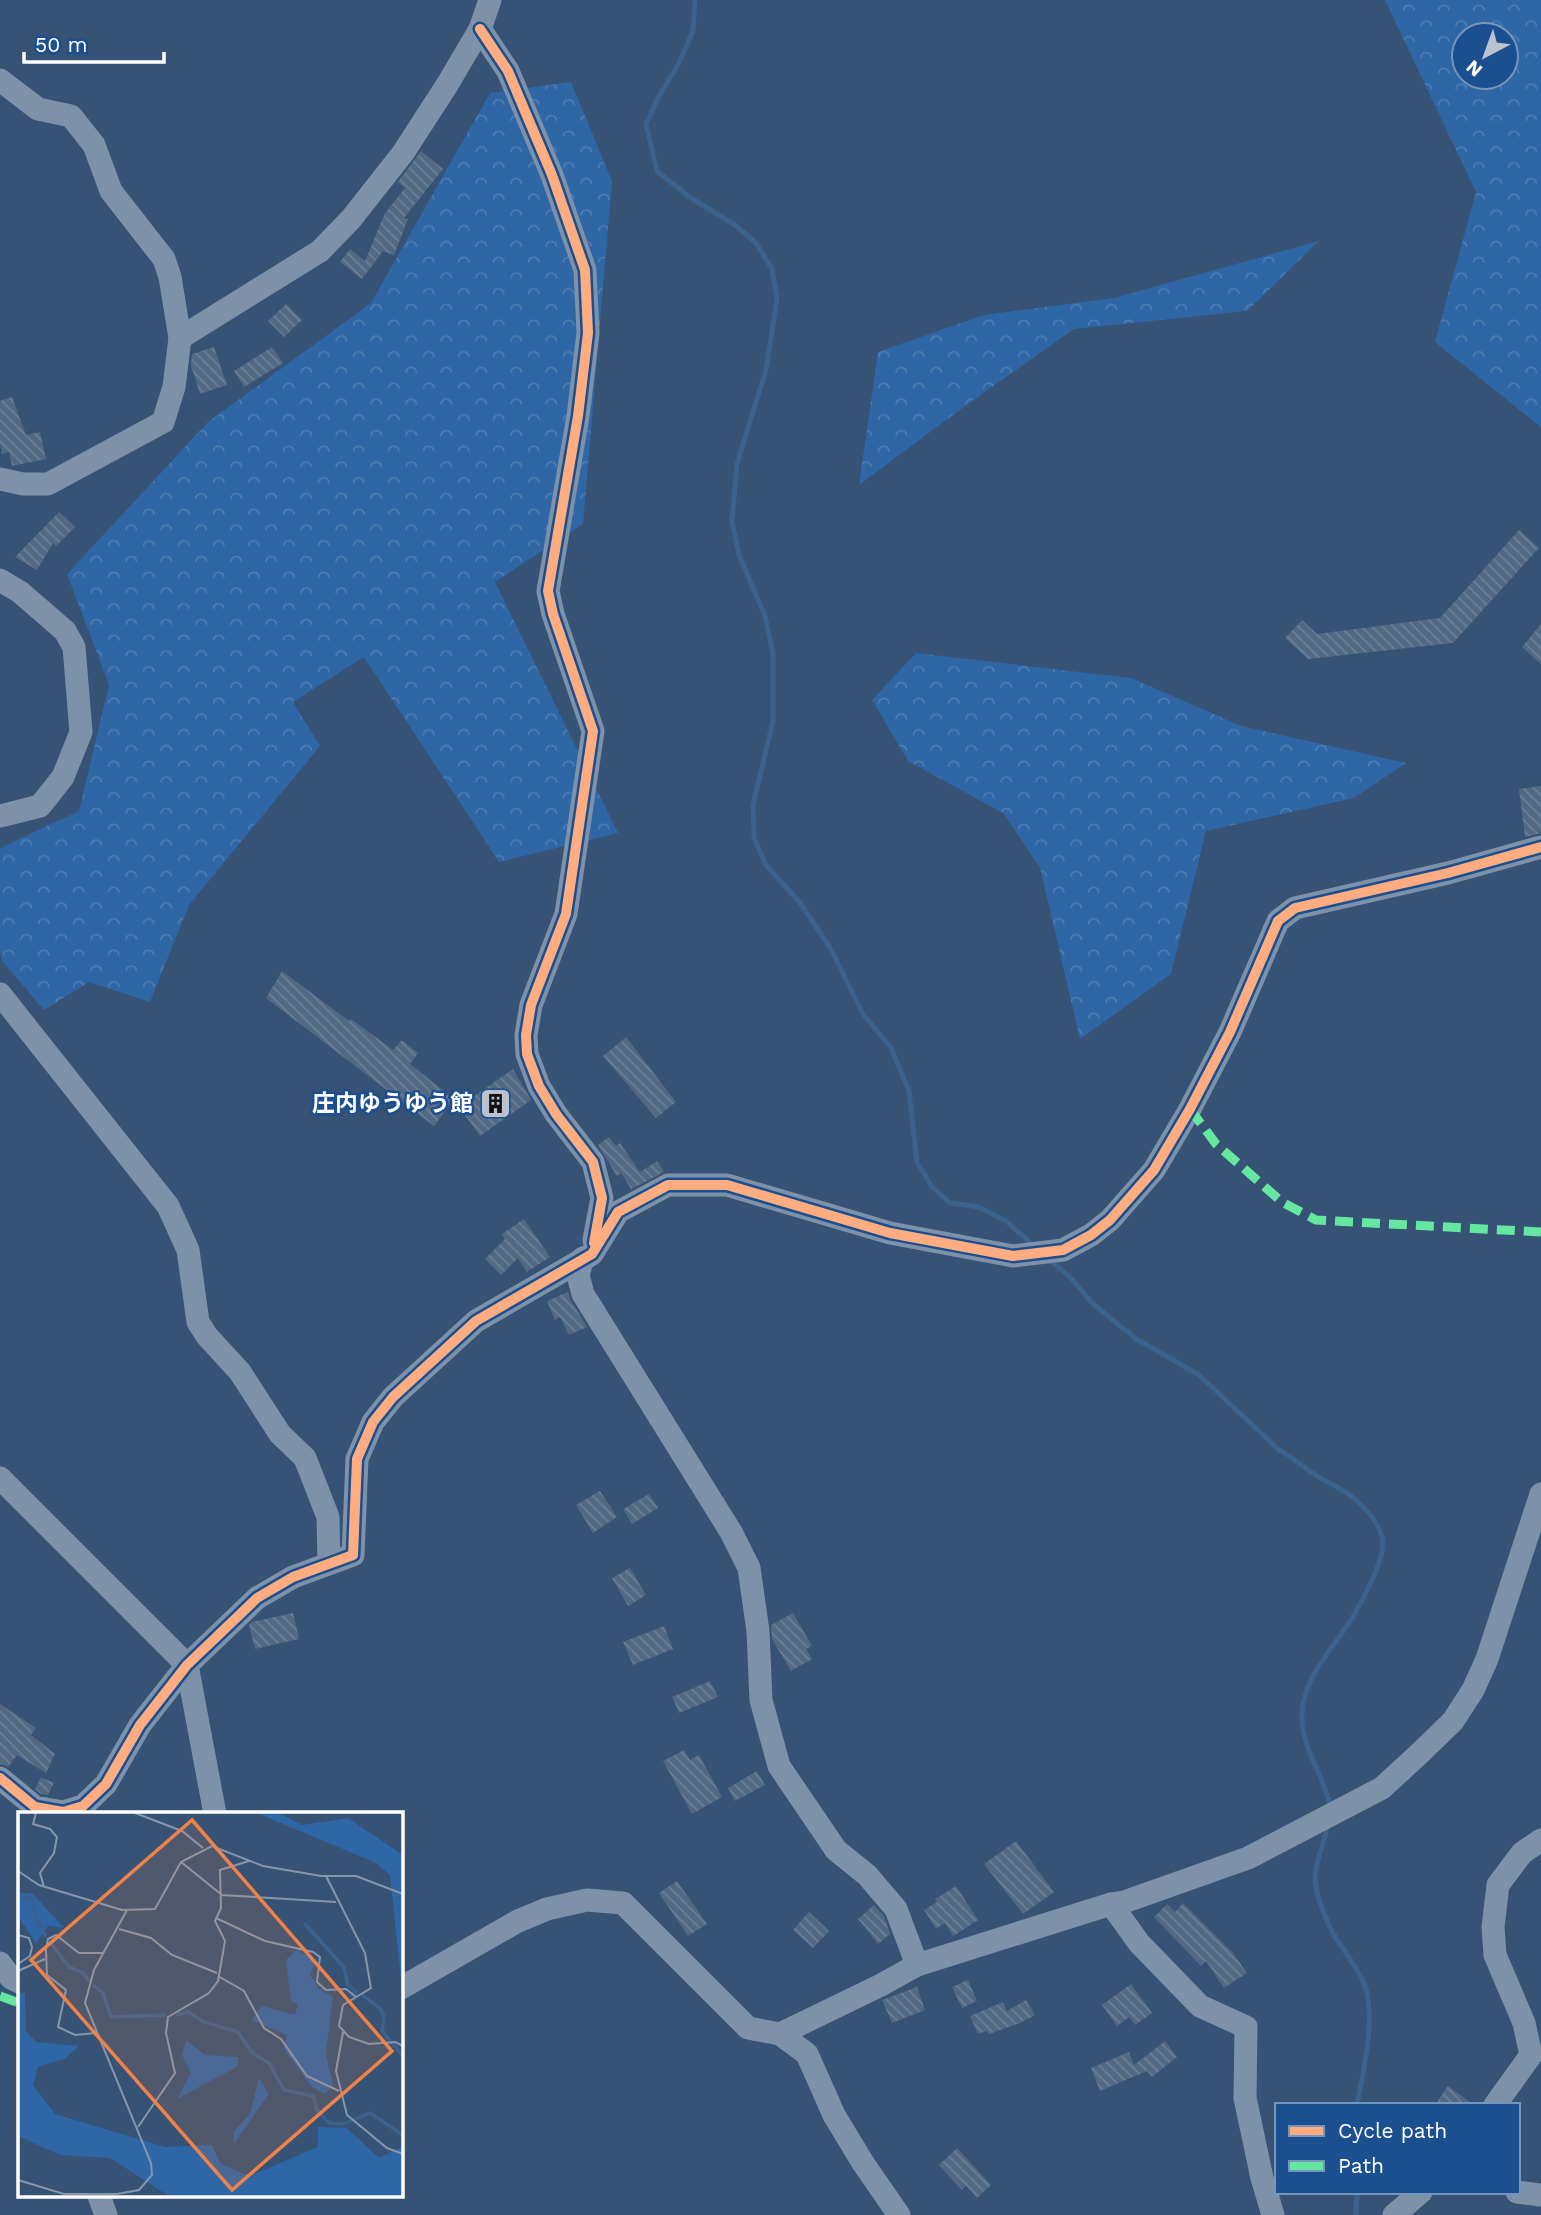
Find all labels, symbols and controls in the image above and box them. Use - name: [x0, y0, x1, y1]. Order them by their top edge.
- scale bar: [24, 21, 164, 65]
- north arrow: [1450, 21, 1520, 91]
- text: 50 m: [35, 32, 87, 57]
- text: N: [1461, 55, 1487, 82]
- building icon: 庄内ゆうゆう館: [479, 1086, 513, 1120]
- place label: 庄内ゆうゆう館: [312, 1090, 473, 1117]
- inset map: [18, 1812, 402, 2198]
- legend: [1275, 2103, 1520, 2194]
- text: Cycle path: [1338, 2118, 1447, 2143]
- text: Path: [1338, 2153, 1384, 2178]

